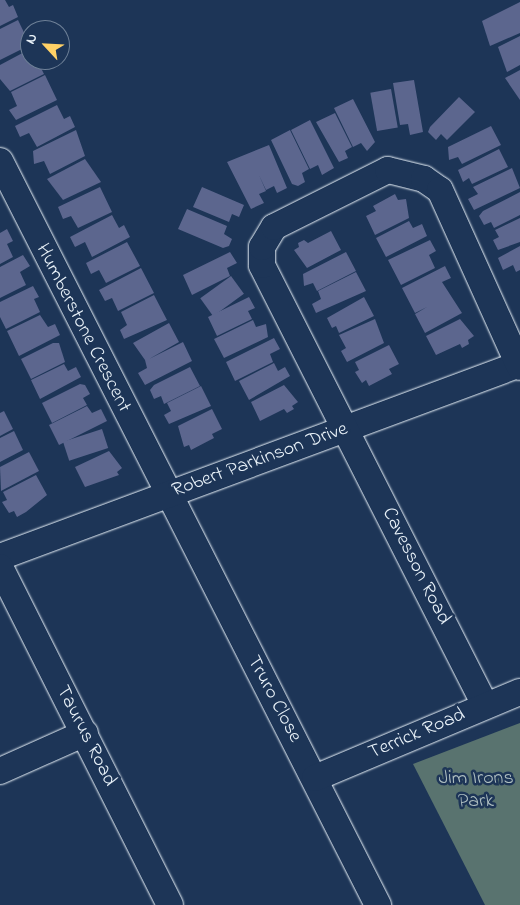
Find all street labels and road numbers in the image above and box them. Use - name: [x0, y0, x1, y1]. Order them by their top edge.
- street label: Humberstone Crescent: [30, 240, 136, 416]
- street label: Robert Parkinson Drive: [169, 417, 351, 503]
- street label: Cavesson Road: [376, 503, 456, 629]
- street label: Truro Close: [241, 652, 307, 746]
- street label: Taurus Road: [50, 682, 122, 790]
- street label: Terrick Road: [365, 703, 469, 765]

